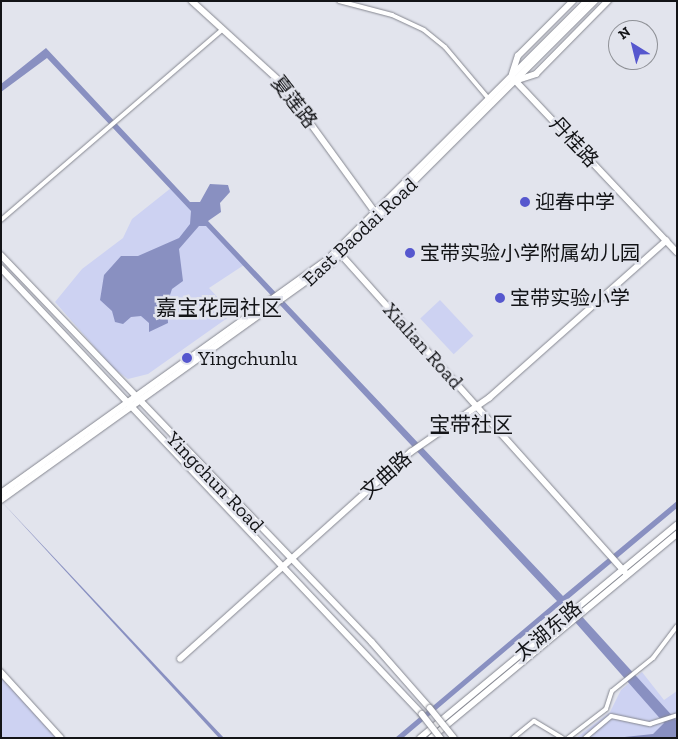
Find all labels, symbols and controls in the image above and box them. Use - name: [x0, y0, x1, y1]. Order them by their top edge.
- north arrow: [608, 20, 658, 70]
- text: N: [615, 23, 634, 43]
- street label: 夏莲路: [266, 71, 322, 133]
- street label: 丹桂路: [545, 112, 603, 172]
- street label: East Baodai Road: [298, 173, 422, 291]
- place label: 迎春中学: [535, 190, 615, 214]
- marker: 迎春中学: [519, 196, 531, 208]
- place label: 宝带实验小学附属幼儿园: [420, 241, 640, 265]
- marker: 宝带实验小学附属幼儿园: [404, 247, 416, 259]
- place label: 宝带实验小学: [510, 286, 630, 310]
- marker: 宝带实验小学: [494, 292, 506, 304]
- district label: 嘉宝花园社区: [156, 295, 282, 321]
- street label: Xialian Road: [378, 298, 468, 394]
- place label: Yingchunlu: [198, 346, 297, 370]
- marker: Yingchunlu: [180, 351, 194, 365]
- district label: 宝带社区: [429, 412, 513, 438]
- street label: Yingchun Road: [161, 427, 269, 537]
- street label: 文曲路: [356, 446, 416, 504]
- street label: 太湖东路: [510, 596, 586, 666]

